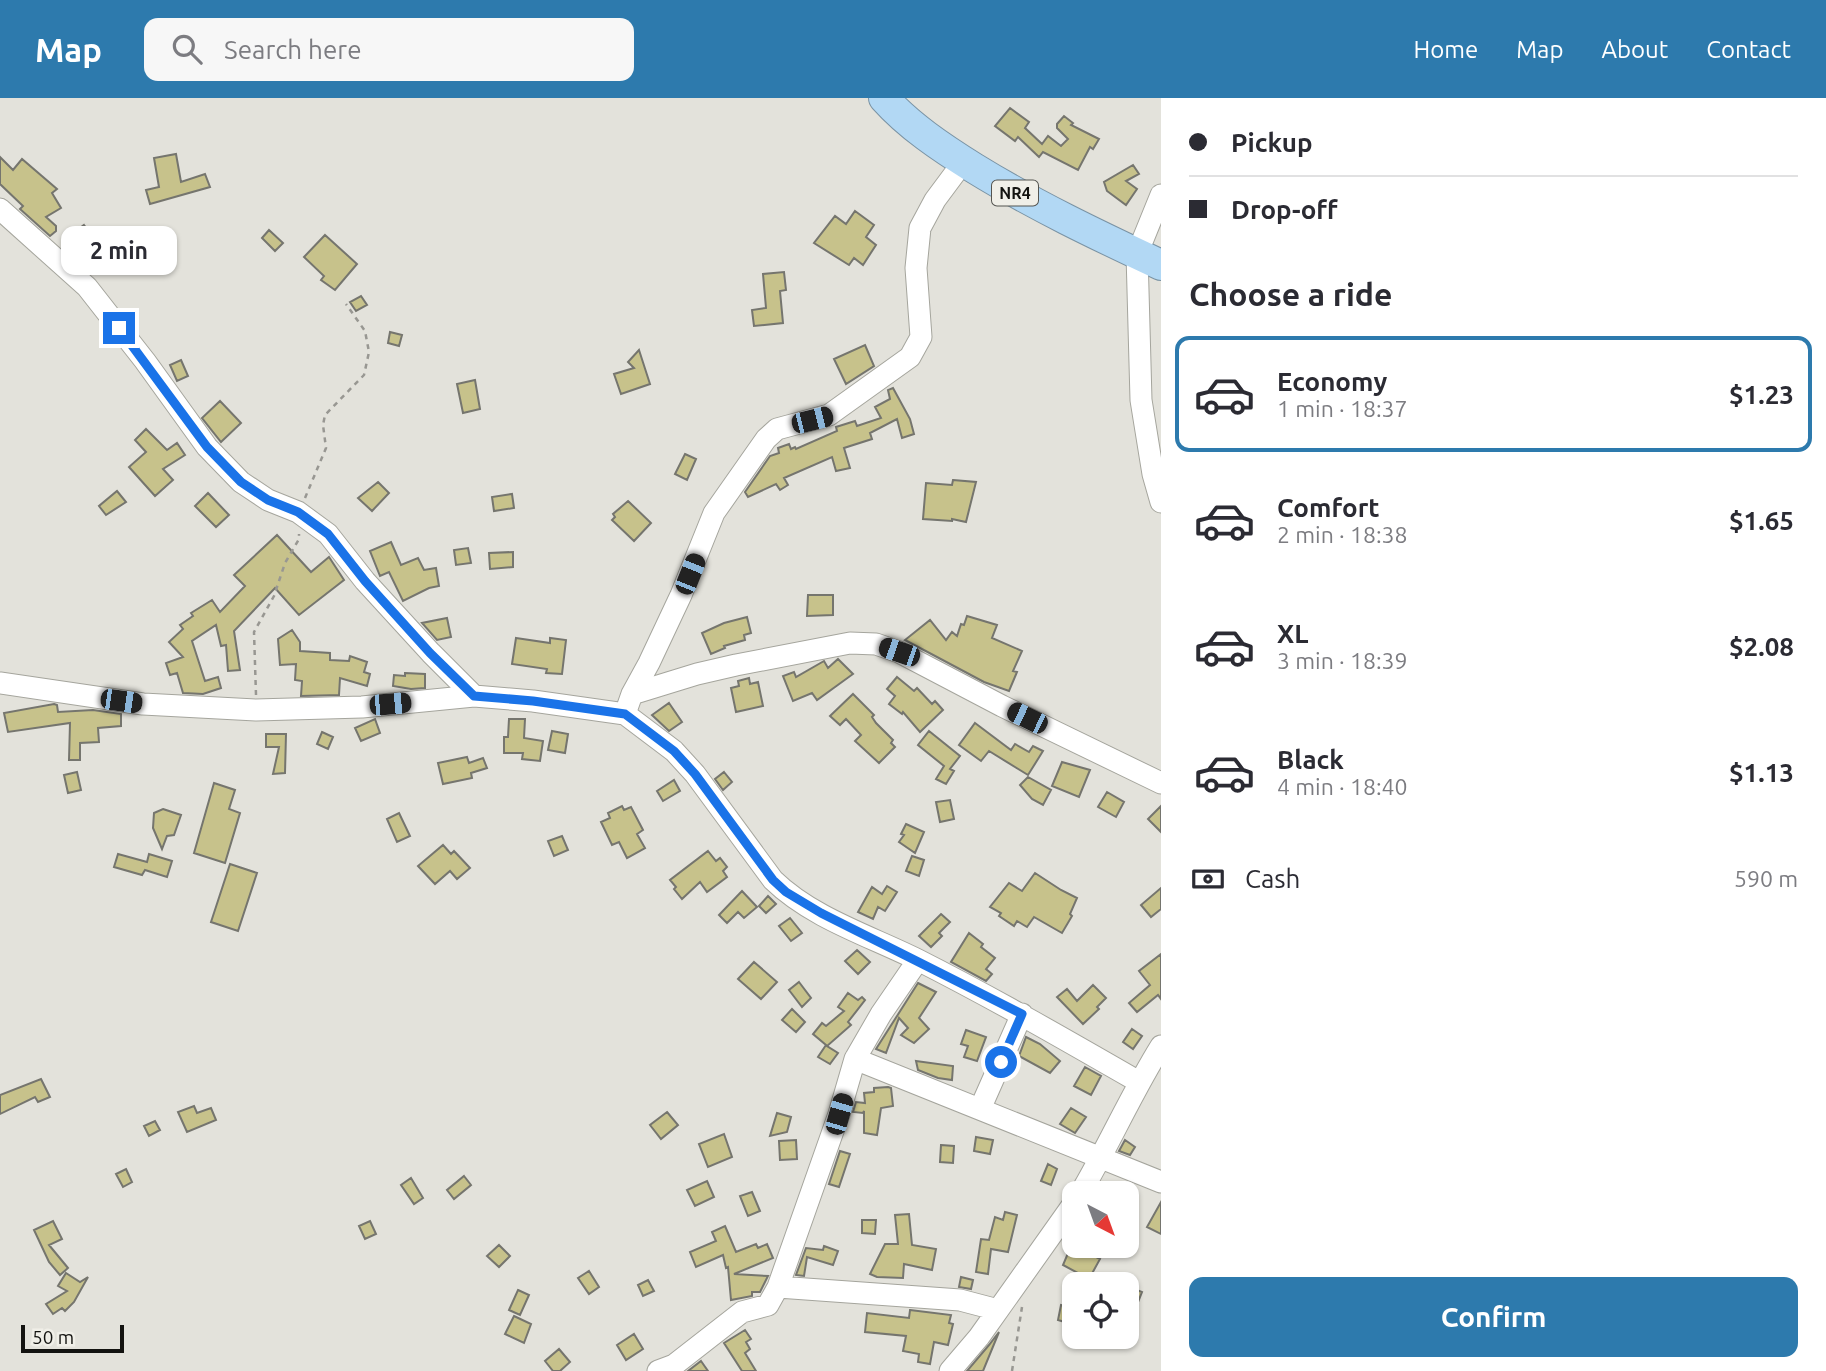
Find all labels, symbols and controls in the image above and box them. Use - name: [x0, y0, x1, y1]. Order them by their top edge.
- search box: [144, 18, 634, 81]
- icon: search: [168, 30, 206, 68]
- text: Map: [35, 31, 102, 68]
- text: Search here: [224, 35, 362, 64]
- text: Home: [1413, 36, 1478, 63]
- text: Map: [1516, 36, 1563, 63]
- text: About: [1601, 36, 1668, 63]
- text: Contact: [1706, 36, 1791, 63]
- text: Pickup: [1231, 128, 1313, 157]
- road number: NR4: [992, 180, 1038, 206]
- text: Drop-off: [1231, 195, 1338, 224]
- callout: 2 min: [61, 226, 177, 275]
- text: 2 min: [90, 238, 148, 263]
- text: Choose a ride: [1189, 276, 1392, 312]
- route end: [103, 312, 135, 344]
- icon: car: [1193, 363, 1256, 426]
- text: Economy: [1277, 367, 1387, 396]
- text: $1.23: [1729, 380, 1794, 409]
- text: 1 min · 18:37: [1277, 396, 1408, 421]
- car: [790, 405, 835, 435]
- icon: car: [1193, 489, 1256, 552]
- text: Comfort: [1277, 493, 1380, 522]
- text: $1.65: [1729, 506, 1794, 535]
- text: 2 min · 18:38: [1277, 522, 1408, 547]
- car: [673, 551, 708, 597]
- icon: car: [1193, 615, 1256, 678]
- text: XL: [1277, 619, 1308, 648]
- text: $2.08: [1729, 632, 1794, 661]
- car: [876, 635, 923, 669]
- text: 3 min · 18:39: [1277, 648, 1408, 673]
- car: [99, 688, 144, 714]
- car: [369, 692, 412, 716]
- car: [1004, 699, 1051, 737]
- icon: car: [1193, 741, 1256, 804]
- text: Black: [1277, 745, 1344, 774]
- text: $1.13: [1729, 758, 1794, 787]
- text: 4 min · 18:40: [1277, 774, 1408, 799]
- icon: cash: [1189, 860, 1227, 898]
- text: Cash: [1245, 864, 1300, 893]
- text: 590 m: [1734, 866, 1798, 891]
- route start: [985, 1046, 1017, 1078]
- car: [824, 1091, 855, 1137]
- north arrow: [1062, 1181, 1139, 1258]
- map controls: [1062, 1181, 1139, 1349]
- button: locate: [1062, 1272, 1139, 1349]
- button: Confirm: [1189, 1277, 1798, 1357]
- scale bar: [21, 1322, 124, 1354]
- text: 50 m: [32, 1326, 74, 1348]

